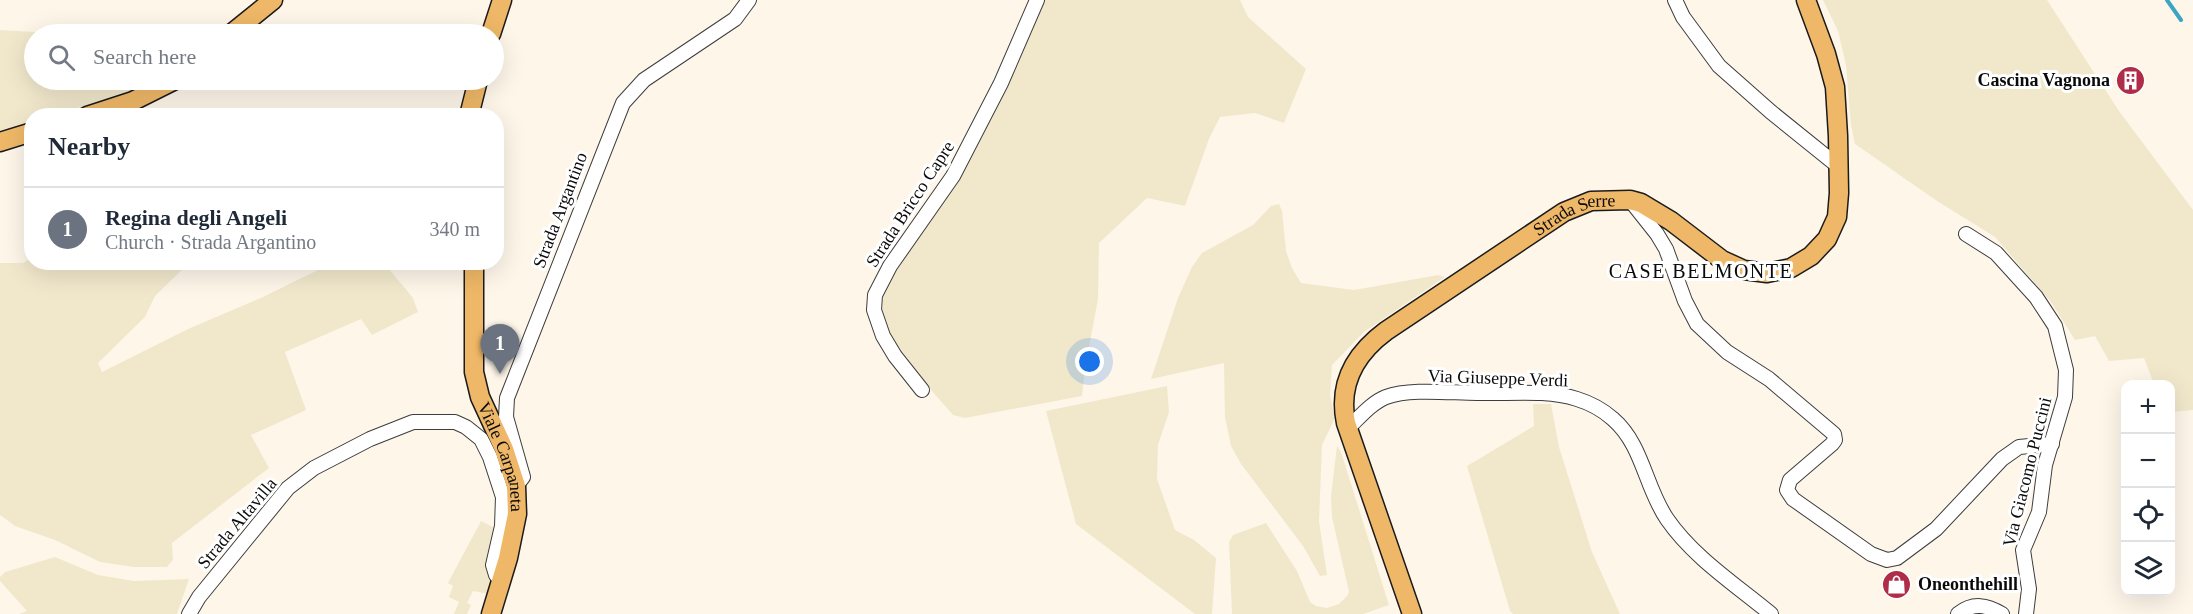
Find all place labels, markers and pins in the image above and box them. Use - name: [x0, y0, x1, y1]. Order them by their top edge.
- building icon: Cascina Vagnona: [2115, 64, 2147, 96]
- place label: Cascina Vagnona: [1977, 70, 2110, 90]
- pin: 1: [480, 324, 520, 374]
- shop icon: Oneonthehill: [1881, 568, 1913, 600]
- place label: Oneonthehill: [1918, 574, 2018, 594]

